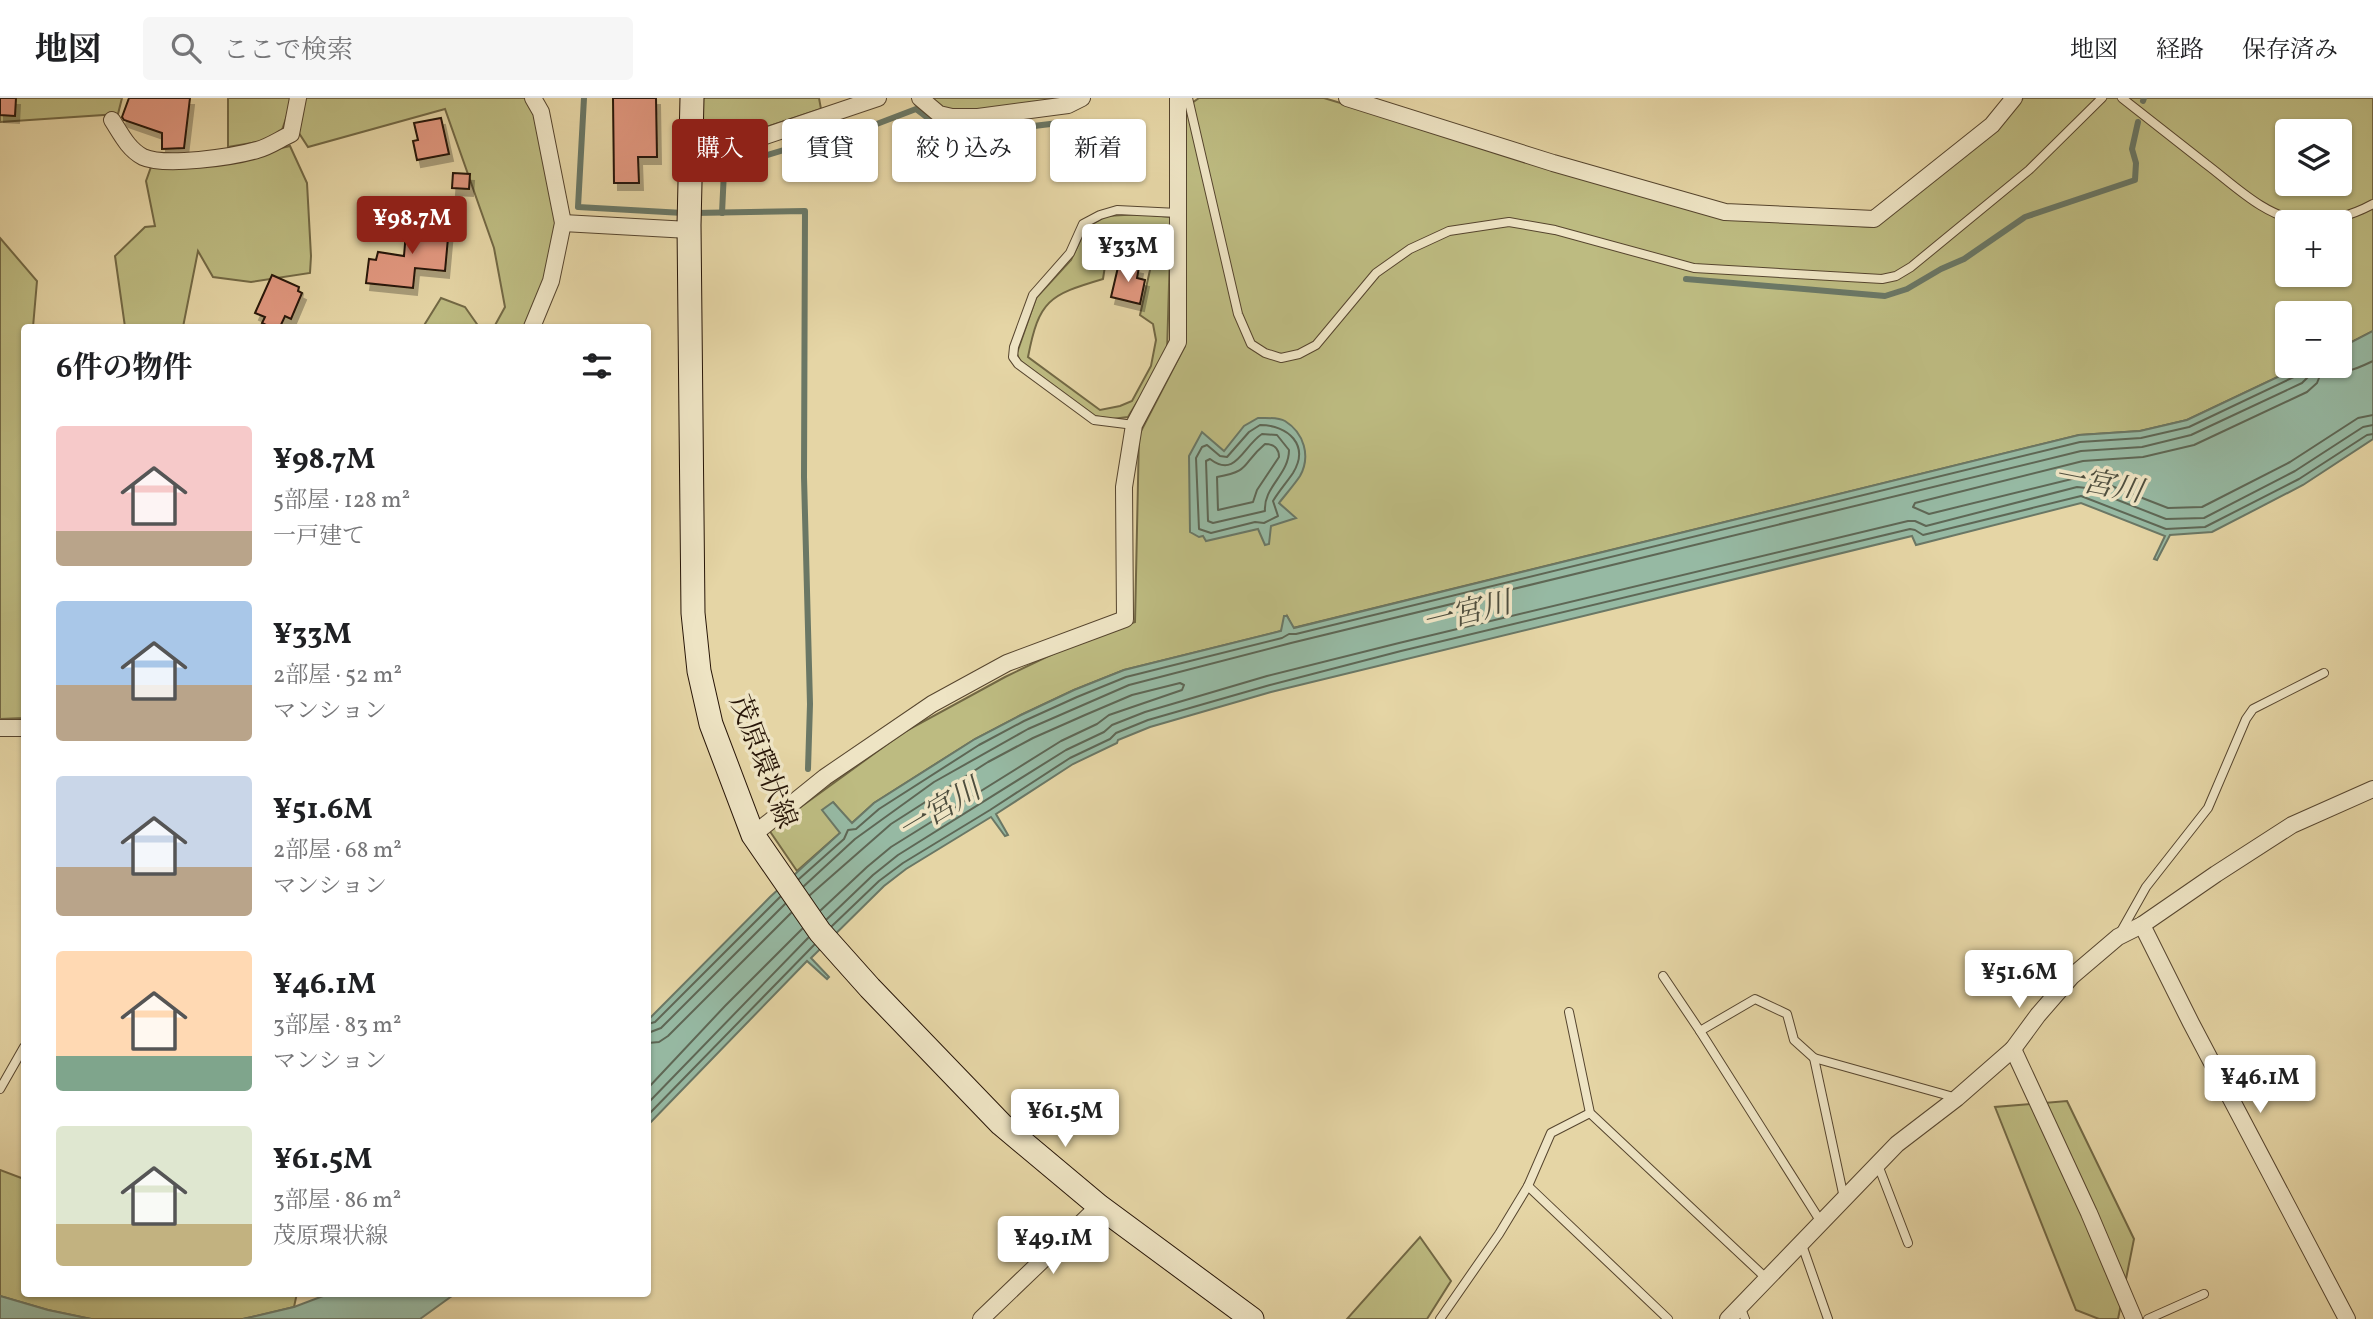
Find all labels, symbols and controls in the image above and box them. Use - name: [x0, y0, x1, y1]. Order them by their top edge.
- search box: [143, 17, 633, 80]
- text: 地図: [35, 29, 101, 75]
- icon: search: [167, 29, 205, 67]
- text: ここで検索: [223, 33, 353, 69]
- text: 地図: [2070, 34, 2118, 68]
- text: 経路: [2156, 34, 2204, 68]
- text: 保存済み: [2242, 34, 2338, 68]
- chip: 購入: [672, 119, 768, 182]
- chip: 賃貸: [782, 119, 878, 182]
- chip: 絞り込み: [892, 119, 1036, 182]
- chip: 新着: [1050, 119, 1146, 182]
- map controls: [2275, 119, 2352, 378]
- button: layers: [2275, 119, 2352, 196]
- pin: ¥98.7M: [355, 197, 469, 256]
- text: ¥98.7M: [373, 203, 451, 235]
- button: +: [2275, 210, 2352, 287]
- pin: ¥33M: [1087, 225, 1169, 284]
- text: ¥33M: [1098, 231, 1158, 263]
- button: −: [2275, 301, 2352, 378]
- icon: filters: [578, 347, 616, 385]
- text: 6件の物件: [56, 348, 192, 390]
- text: ¥98.7M: [273, 439, 375, 481]
- icon: home: [112, 454, 196, 538]
- water label: 一宮川: [2050, 456, 2149, 515]
- text: 5部屋 · 128 m²: [273, 485, 410, 517]
- text: 一戸建て: [273, 521, 365, 553]
- water label: 一宮川: [1418, 582, 1519, 645]
- text: ¥33M: [273, 614, 351, 656]
- icon: home: [112, 629, 196, 713]
- text: 2部屋 · 52 m²: [273, 660, 402, 692]
- street label: 茂原環状線: [719, 690, 805, 834]
- text: マンション: [273, 696, 387, 728]
- water label: 一宮川: [891, 768, 992, 852]
- text: ¥51.6M: [273, 789, 372, 831]
- icon: home: [112, 804, 196, 888]
- text: 2部屋 · 68 m²: [273, 835, 402, 867]
- text: マンション: [273, 871, 387, 903]
- pin: ¥51.6M: [1962, 950, 2076, 1010]
- text: ¥51.6M: [1981, 957, 2057, 989]
- text: ¥46.1M: [273, 964, 376, 1006]
- icon: home: [112, 979, 196, 1063]
- text: 3部屋 · 83 m²: [273, 1010, 401, 1042]
- text: マンション: [273, 1046, 387, 1078]
- pin: ¥46.1M: [2203, 1056, 2317, 1115]
- text: ¥46.1M: [2221, 1062, 2300, 1094]
- pin: ¥61.5M: [1008, 1090, 1122, 1149]
- text: ¥61.5M: [1027, 1096, 1103, 1128]
- text: ¥61.5M: [273, 1139, 372, 1181]
- icon: home: [112, 1154, 196, 1238]
- text: 3部屋 · 86 m²: [273, 1185, 401, 1217]
- pin: ¥49.1M: [996, 1216, 1110, 1276]
- text: 茂原環状線: [273, 1221, 388, 1253]
- text: ¥49.1M: [1014, 1223, 1092, 1255]

